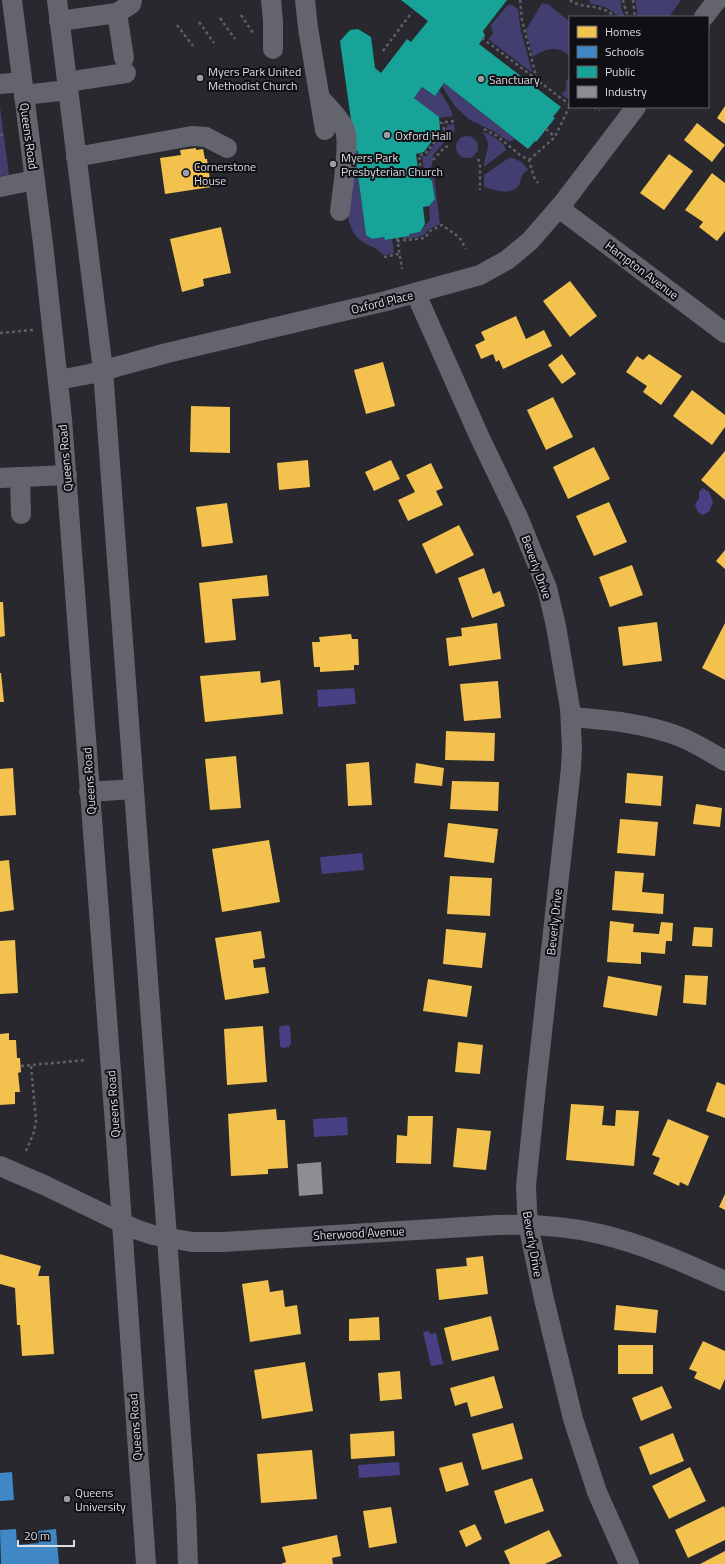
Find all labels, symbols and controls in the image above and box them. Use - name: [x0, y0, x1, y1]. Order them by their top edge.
- legend: [569, 16, 709, 108]
- text: Homes: [605, 22, 641, 41]
- text: Schools: [605, 42, 645, 61]
- place label: Myers Park United Methodist Church: [208, 62, 301, 95]
- text: Public: [605, 62, 635, 81]
- place label: Sanctuary: [489, 70, 540, 89]
- marker: Myers Park United Methodist Church: [195, 73, 205, 83]
- marker: Sanctuary: [476, 74, 486, 84]
- text: Industry: [605, 82, 647, 101]
- street label: Queens Road: [15, 101, 43, 171]
- place label: Oxford Hall: [395, 126, 451, 145]
- marker: Oxford Hall: [382, 130, 392, 140]
- place label: Myers Park Presbyterian Church: [341, 148, 443, 181]
- place label: Cornerstone House: [194, 157, 256, 190]
- marker: Myers Park Presbyterian Church: [328, 159, 338, 169]
- marker: Cornerstone House: [181, 168, 191, 178]
- street label: Hampton Avenue: [601, 236, 683, 304]
- street label: Oxford Place: [349, 285, 415, 319]
- street label: Queens Road: [53, 424, 77, 492]
- street label: Beverly Drive: [517, 532, 557, 602]
- street label: Queens Road: [77, 747, 101, 815]
- street label: Beverly Drive: [541, 888, 567, 956]
- street label: Queens Road: [101, 1070, 125, 1138]
- street label: Beverly Drive: [518, 1210, 548, 1278]
- street label: Sherwood Avenue: [313, 1221, 405, 1245]
- street label: Queens Road: [123, 1393, 147, 1461]
- place label: Queens University: [75, 1483, 126, 1516]
- marker: Queens University: [62, 1494, 72, 1504]
- scale bar: [18, 1522, 74, 1548]
- text: 20 m: [24, 1526, 50, 1545]

